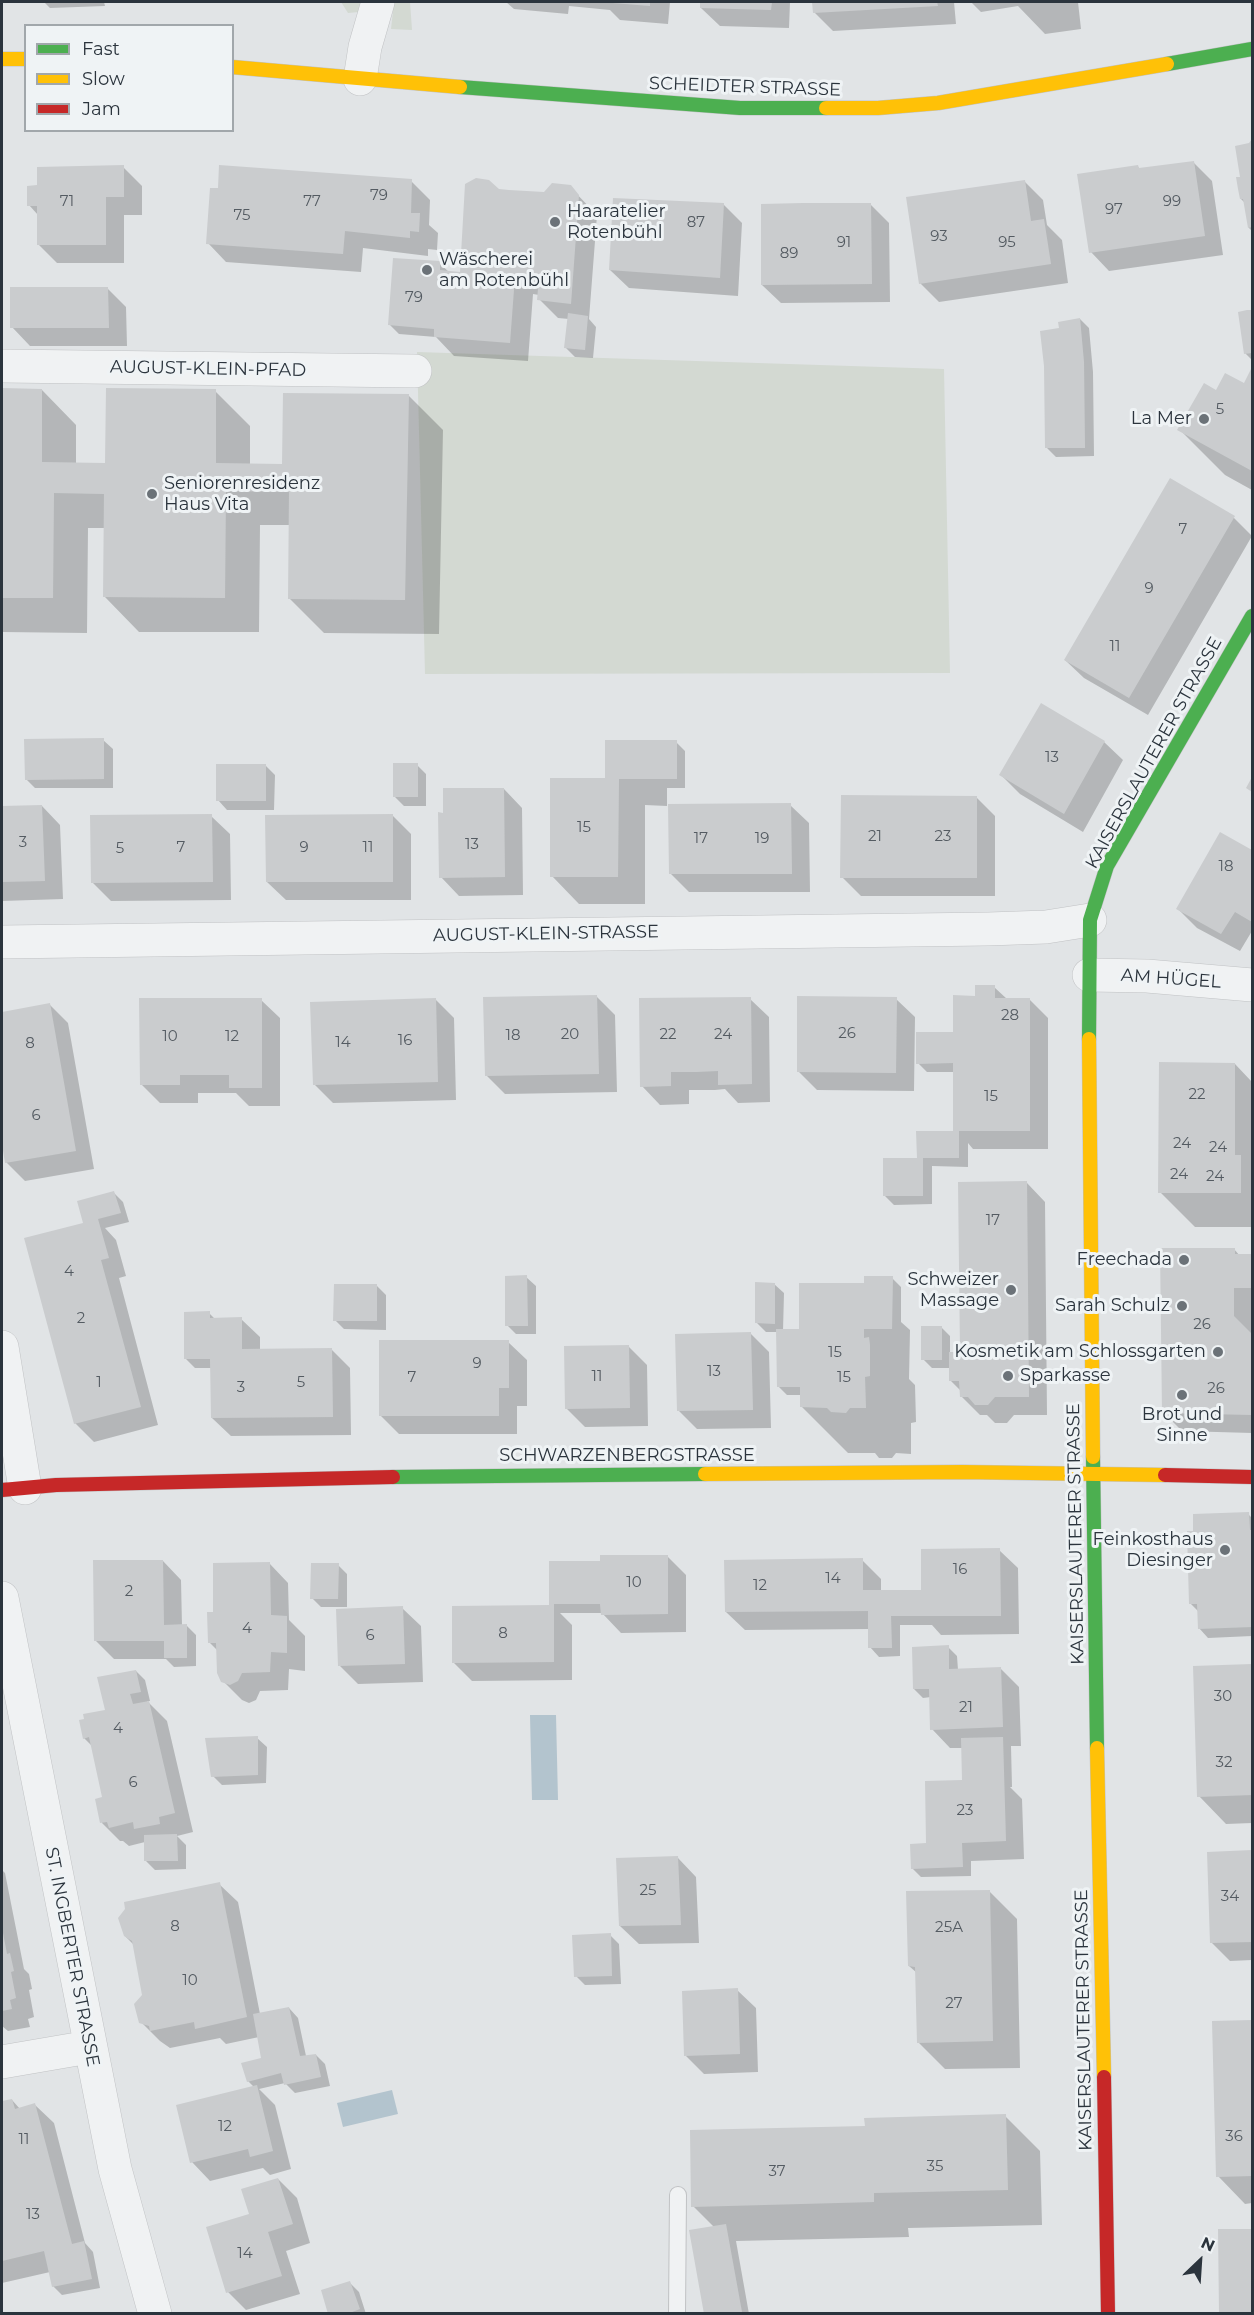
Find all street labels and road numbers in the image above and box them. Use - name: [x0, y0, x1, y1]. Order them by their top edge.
- street label: SCHEIDTER STRASSE: [649, 73, 841, 101]
- street label: AUGUST-KLEIN-PFAD: [110, 356, 306, 382]
- street label: KAISERSLAUTERER STRASSE: [1081, 633, 1227, 873]
- street label: AUGUST-KLEIN-STRASSE: [433, 921, 659, 947]
- street label: AM HÜGEL: [1120, 965, 1222, 993]
- street label: KAISERSLAUTERER STRASSE: [1063, 1403, 1089, 1665]
- street label: SCHWARZENBERGSTRASSE: [499, 1445, 755, 1467]
- street label: ST. INGBERTER STRASSE: [40, 1845, 104, 2069]
- street label: KAISERSLAUTERER STRASSE: [1071, 1889, 1097, 2151]

